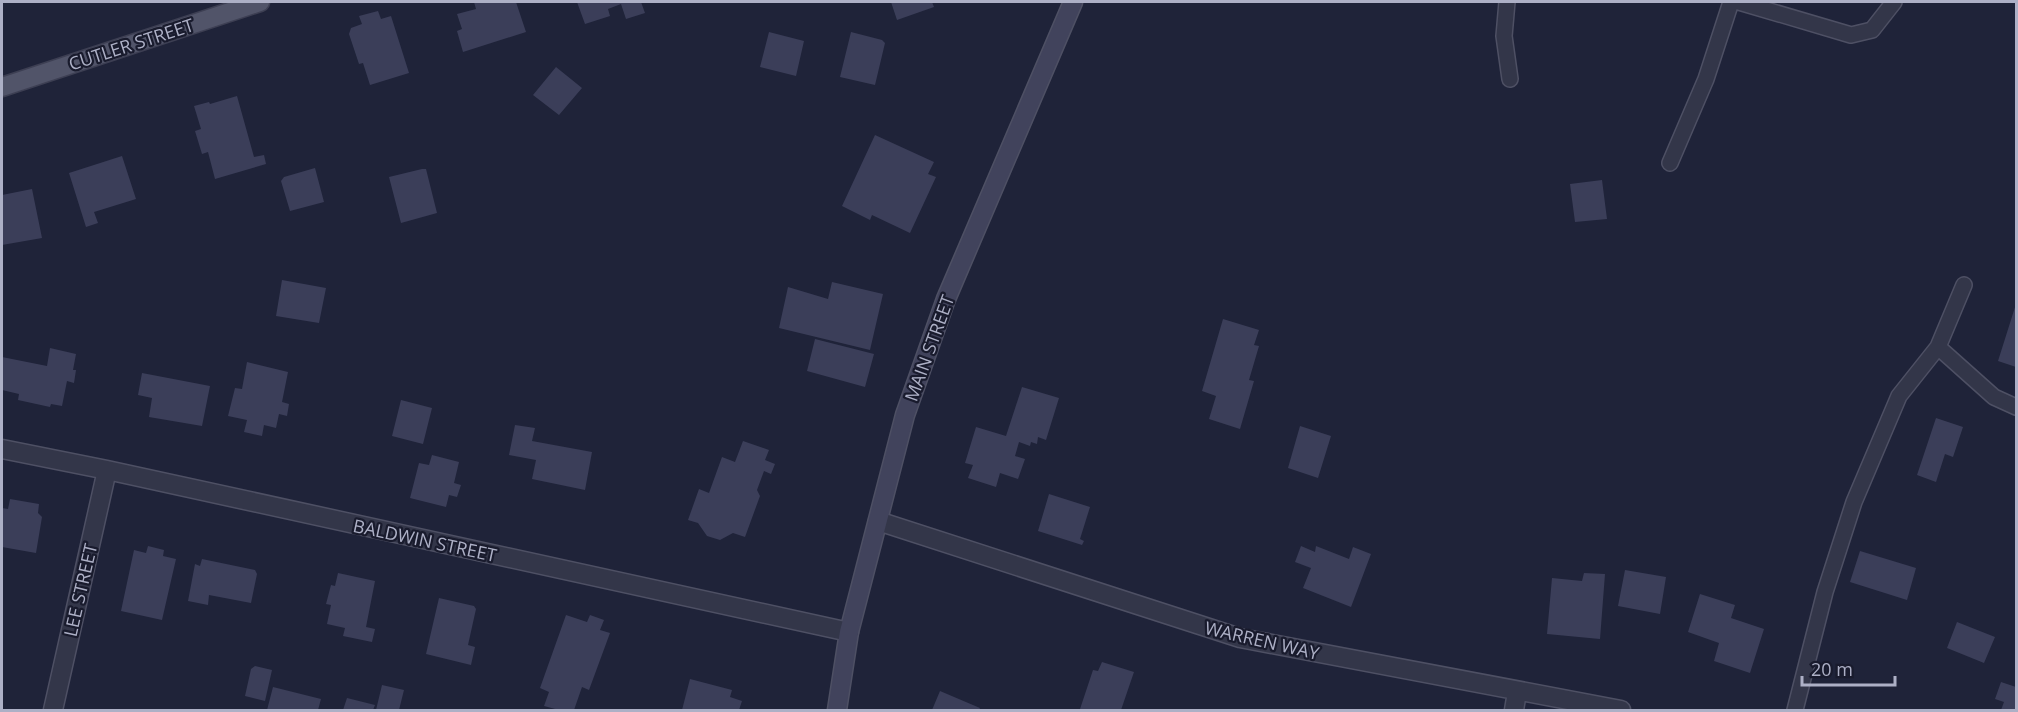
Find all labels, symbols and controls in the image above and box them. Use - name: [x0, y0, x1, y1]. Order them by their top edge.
- street label: CUTLER STREET: [65, 12, 197, 76]
- street label: MAIN STREET: [899, 291, 959, 405]
- street label: BALDWIN STREET: [351, 513, 499, 567]
- street label: LEE STREET: [58, 541, 102, 639]
- street label: WARREN WAY: [1203, 615, 1322, 665]
- scale bar: [1802, 649, 1895, 687]
- text: 20 m: [1811, 657, 1853, 681]

